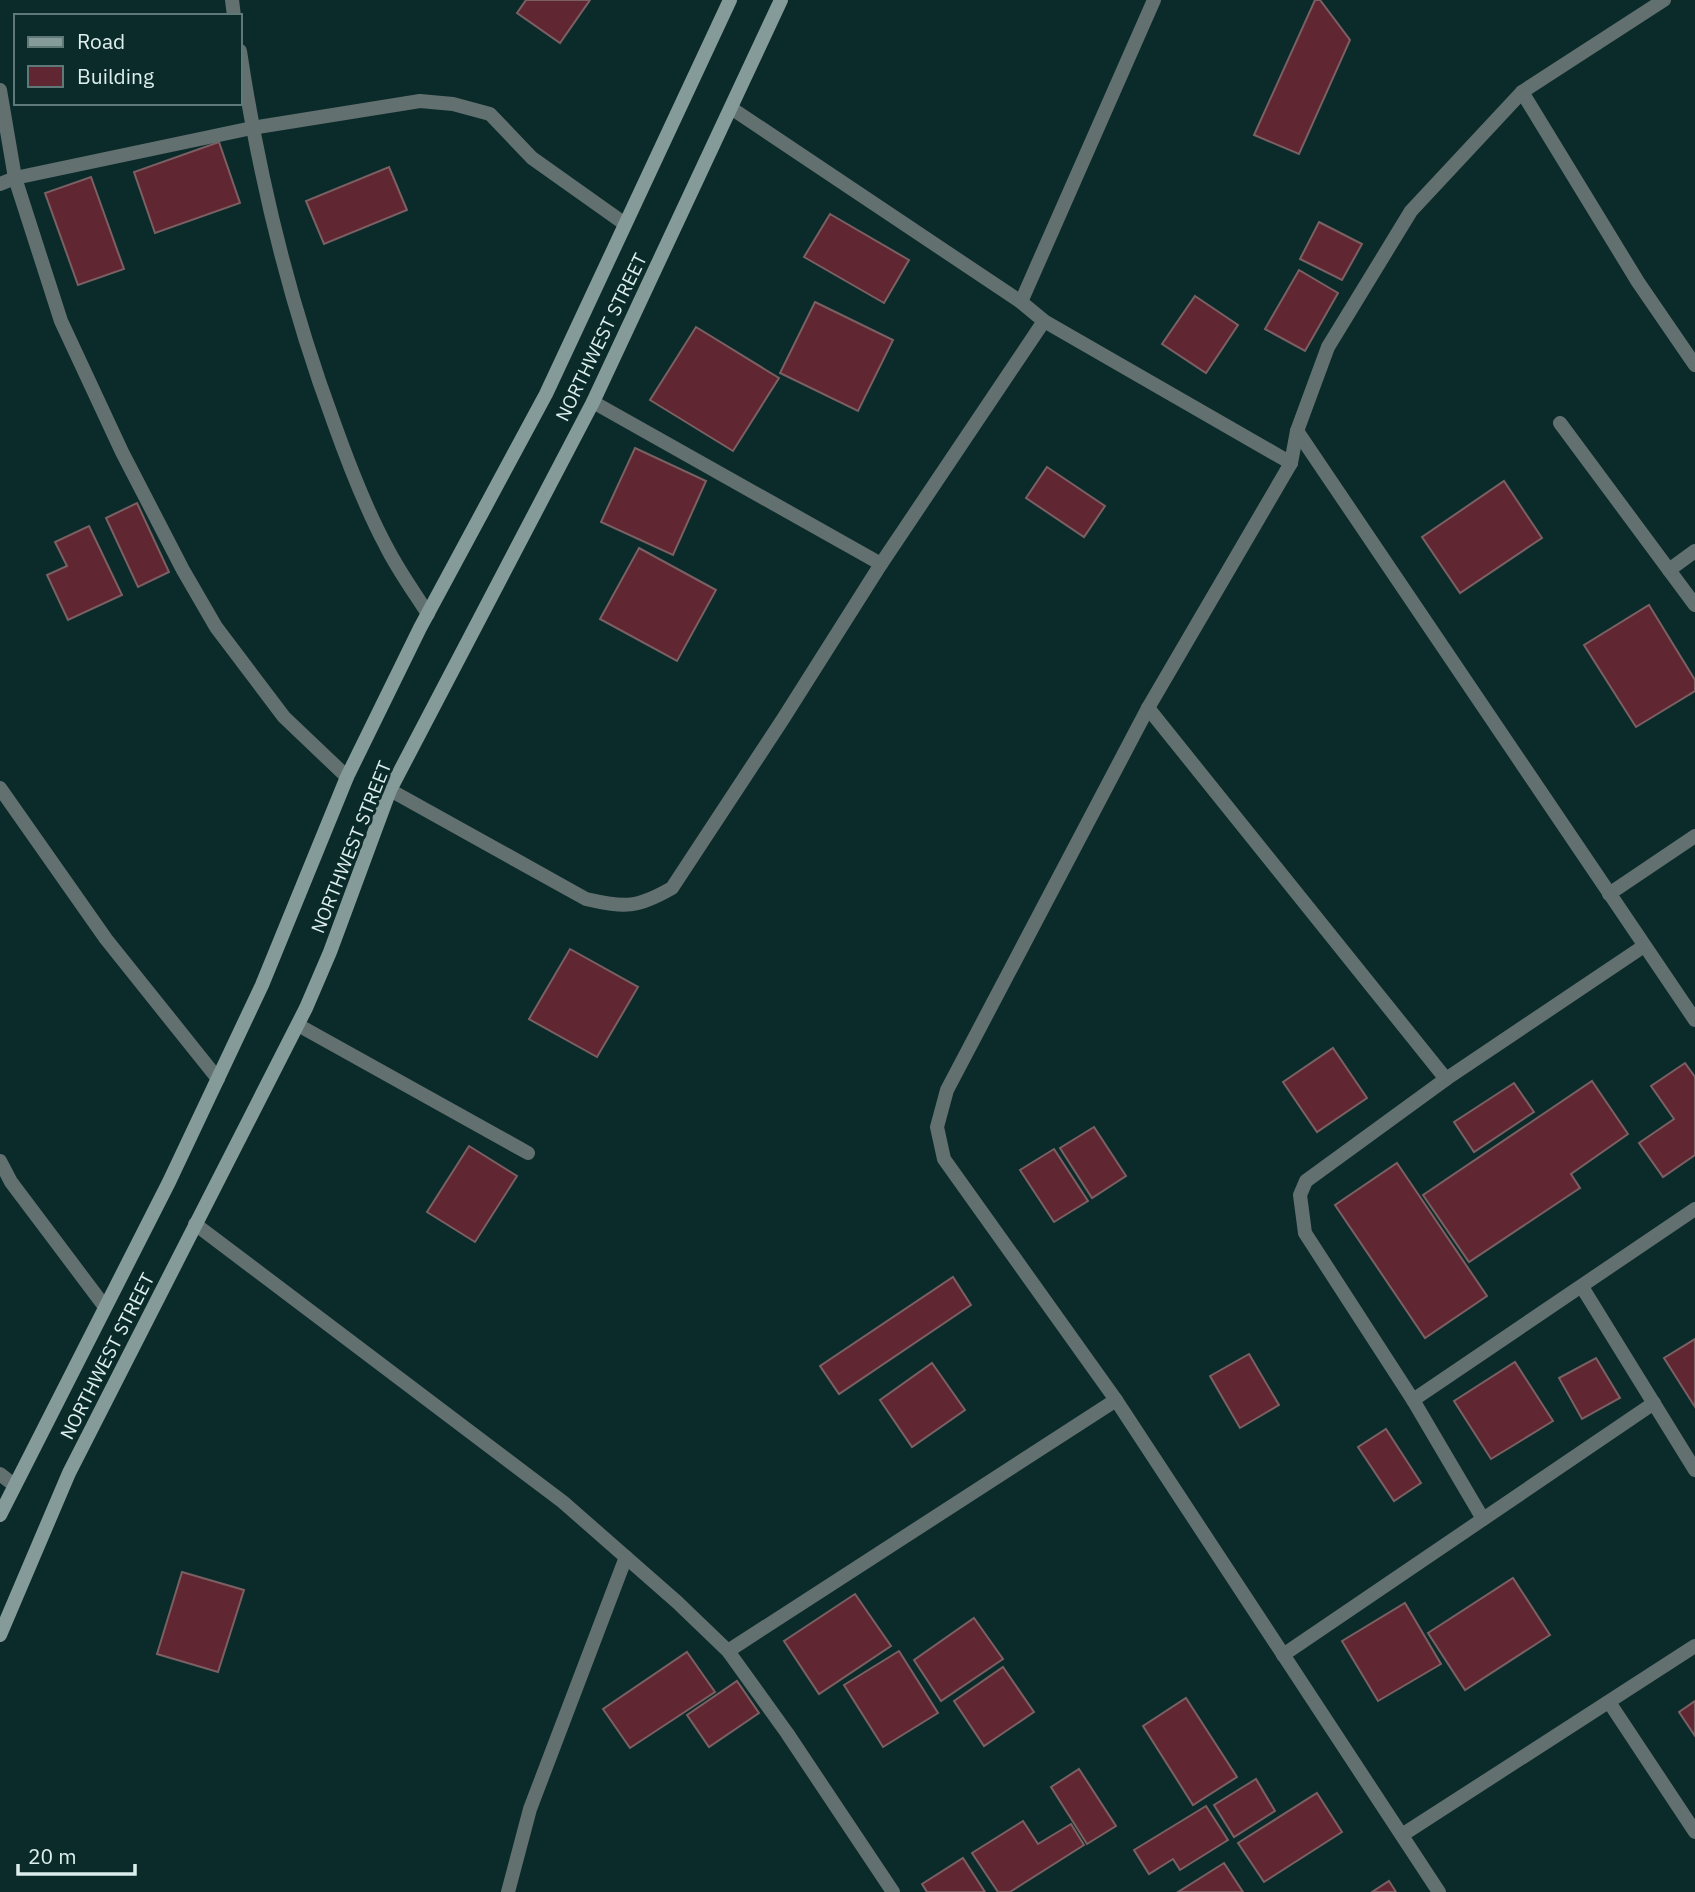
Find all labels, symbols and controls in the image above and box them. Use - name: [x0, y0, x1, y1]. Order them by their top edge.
- legend: [14, 14, 242, 105]
- text: Road: [77, 27, 125, 55]
- text: Building: [77, 62, 154, 90]
- street label: NORTHWEST STREET: [550, 249, 652, 425]
- street label: NORTHWEST STREET: [305, 757, 397, 937]
- street label: NORTHWEST STREET: [55, 1269, 159, 1443]
- scale bar: [18, 1832, 135, 1876]
- text: 20 m: [28, 1842, 77, 1870]

